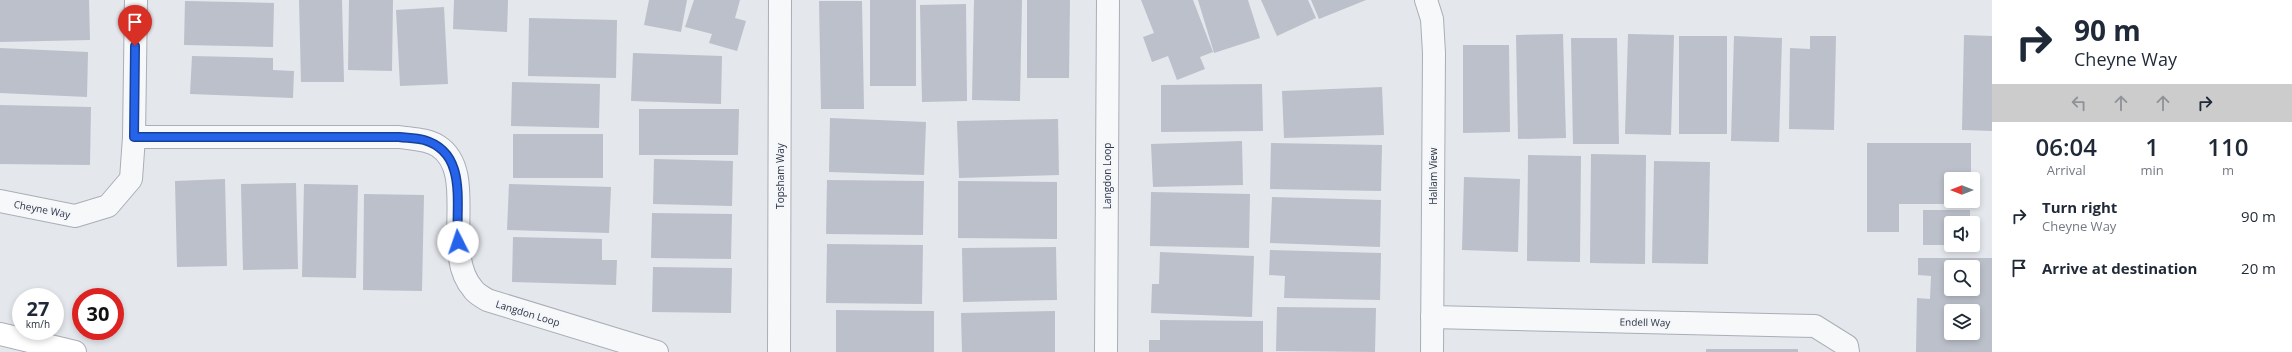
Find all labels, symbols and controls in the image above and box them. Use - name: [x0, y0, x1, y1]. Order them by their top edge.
- pin: [118, 5, 152, 46]
- icon: arrive: [124, 11, 146, 33]
- text: 90 m: [2074, 11, 2141, 49]
- icon: right: [2008, 16, 2060, 68]
- text: Cheyne Way: [2074, 47, 2177, 71]
- icon: left: [2068, 92, 2090, 114]
- icon: ahead: [2110, 92, 2132, 114]
- icon: ahead: [2152, 92, 2174, 114]
- icon: right: [2194, 92, 2216, 114]
- text: 06:04: [2036, 130, 2097, 163]
- text: 1: [2145, 130, 2159, 163]
- text: 110: [2207, 130, 2248, 163]
- street label: Topsham Way: [773, 142, 787, 209]
- street label: Langdon Loop: [1100, 143, 1114, 209]
- street label: Hallam View: [1426, 147, 1440, 205]
- text: Arrival: [2047, 161, 2086, 179]
- text: min: [2141, 161, 2164, 179]
- text: m: [2222, 161, 2234, 179]
- north arrow: [1944, 172, 1980, 208]
- map controls: [1944, 172, 1980, 340]
- street label: Cheyne Way: [13, 197, 72, 222]
- text: Turn right: [2042, 197, 2117, 217]
- icon: right: [2008, 205, 2030, 227]
- text: 90 m: [2241, 206, 2276, 226]
- button: sound: [1944, 216, 1980, 252]
- text: Cheyne Way: [2042, 217, 2116, 235]
- position arrow: [437, 221, 479, 263]
- icon: arrive: [2008, 257, 2030, 279]
- text: Arrive at destination: [2042, 258, 2197, 278]
- text: 20 m: [2241, 258, 2276, 278]
- button: search: [1944, 260, 1980, 296]
- speed limit sign: 30: [72, 288, 124, 340]
- text: 27: [27, 295, 49, 322]
- street label: Langdon Loop: [494, 297, 562, 329]
- button: layers: [1944, 304, 1980, 340]
- street label: Endell Way: [1619, 315, 1672, 329]
- text: km/h: [26, 317, 50, 331]

